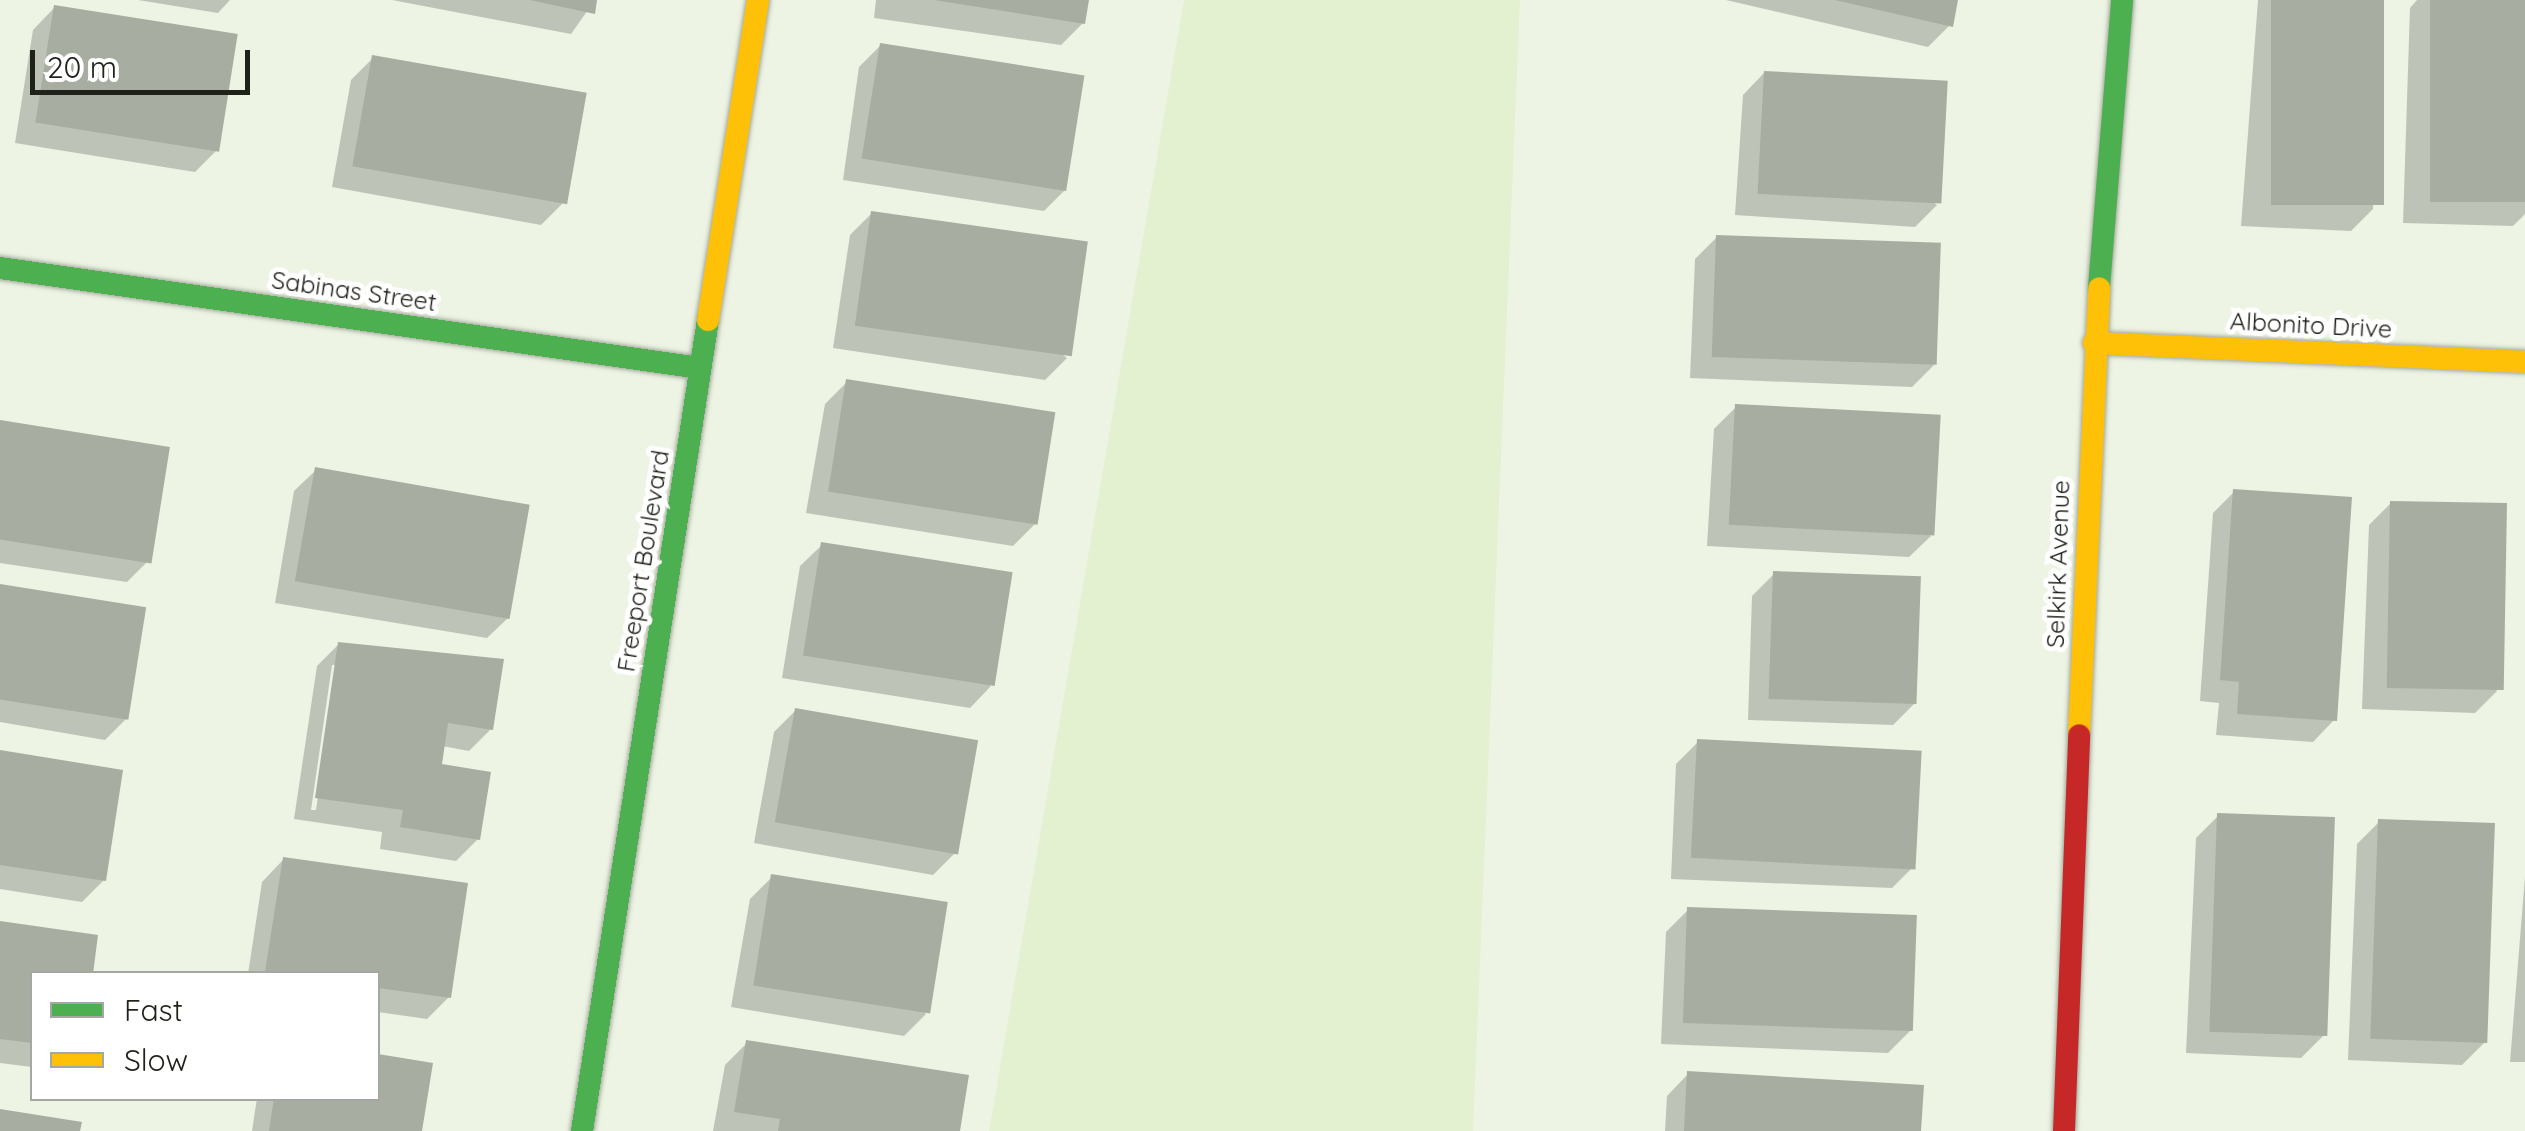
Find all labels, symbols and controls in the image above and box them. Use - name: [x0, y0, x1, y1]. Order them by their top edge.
- scale bar: [35, 30, 255, 92]
- text: 20 m: [47, 48, 117, 86]
- street label: Sabinas Street: [270, 265, 438, 317]
- street label: Albonito Drive: [2229, 306, 2393, 344]
- street label: Freeport Boulevard: [611, 448, 675, 674]
- street label: Selkirk Avenue: [2040, 480, 2076, 648]
- legend: [30, 971, 380, 1101]
- text: Fast: [124, 991, 183, 1029]
- text: Slow: [124, 1041, 188, 1079]

